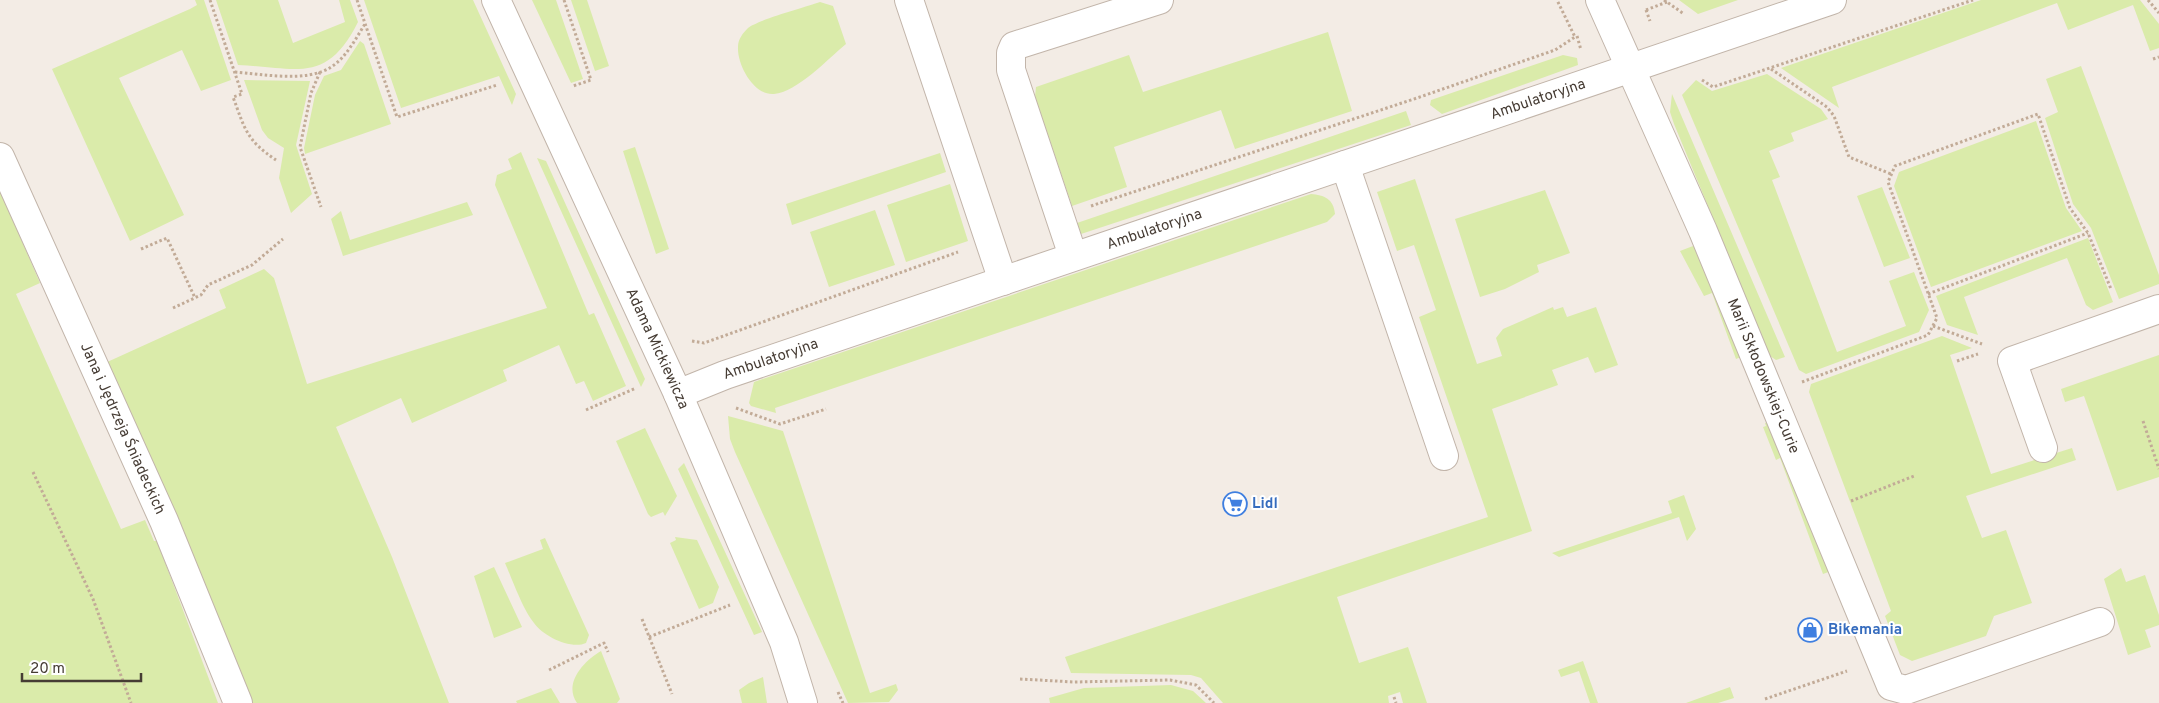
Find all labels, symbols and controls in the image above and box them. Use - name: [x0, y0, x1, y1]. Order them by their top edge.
- street label: Ambulatoryjna: [1488, 75, 1588, 125]
- street label: Ambulatoryjna: [1104, 205, 1204, 255]
- street label: Adama Mickiewicza: [621, 285, 693, 412]
- street label: Marii Skłodowskiej-Curie: [1722, 296, 1803, 457]
- street label: Ambulatoryjna: [721, 335, 821, 384]
- street label: Jana i Jędrzeja Śniadeckich: [75, 340, 169, 518]
- supermarket icon: Lidl: [1222, 491, 1248, 517]
- place label: Lidl: [1252, 495, 1278, 514]
- shop icon: Bikemania: [1797, 617, 1823, 643]
- place label: Bikemania: [1828, 621, 1902, 640]
- scale bar: [22, 650, 141, 682]
- text: 20 m: [30, 660, 65, 679]

